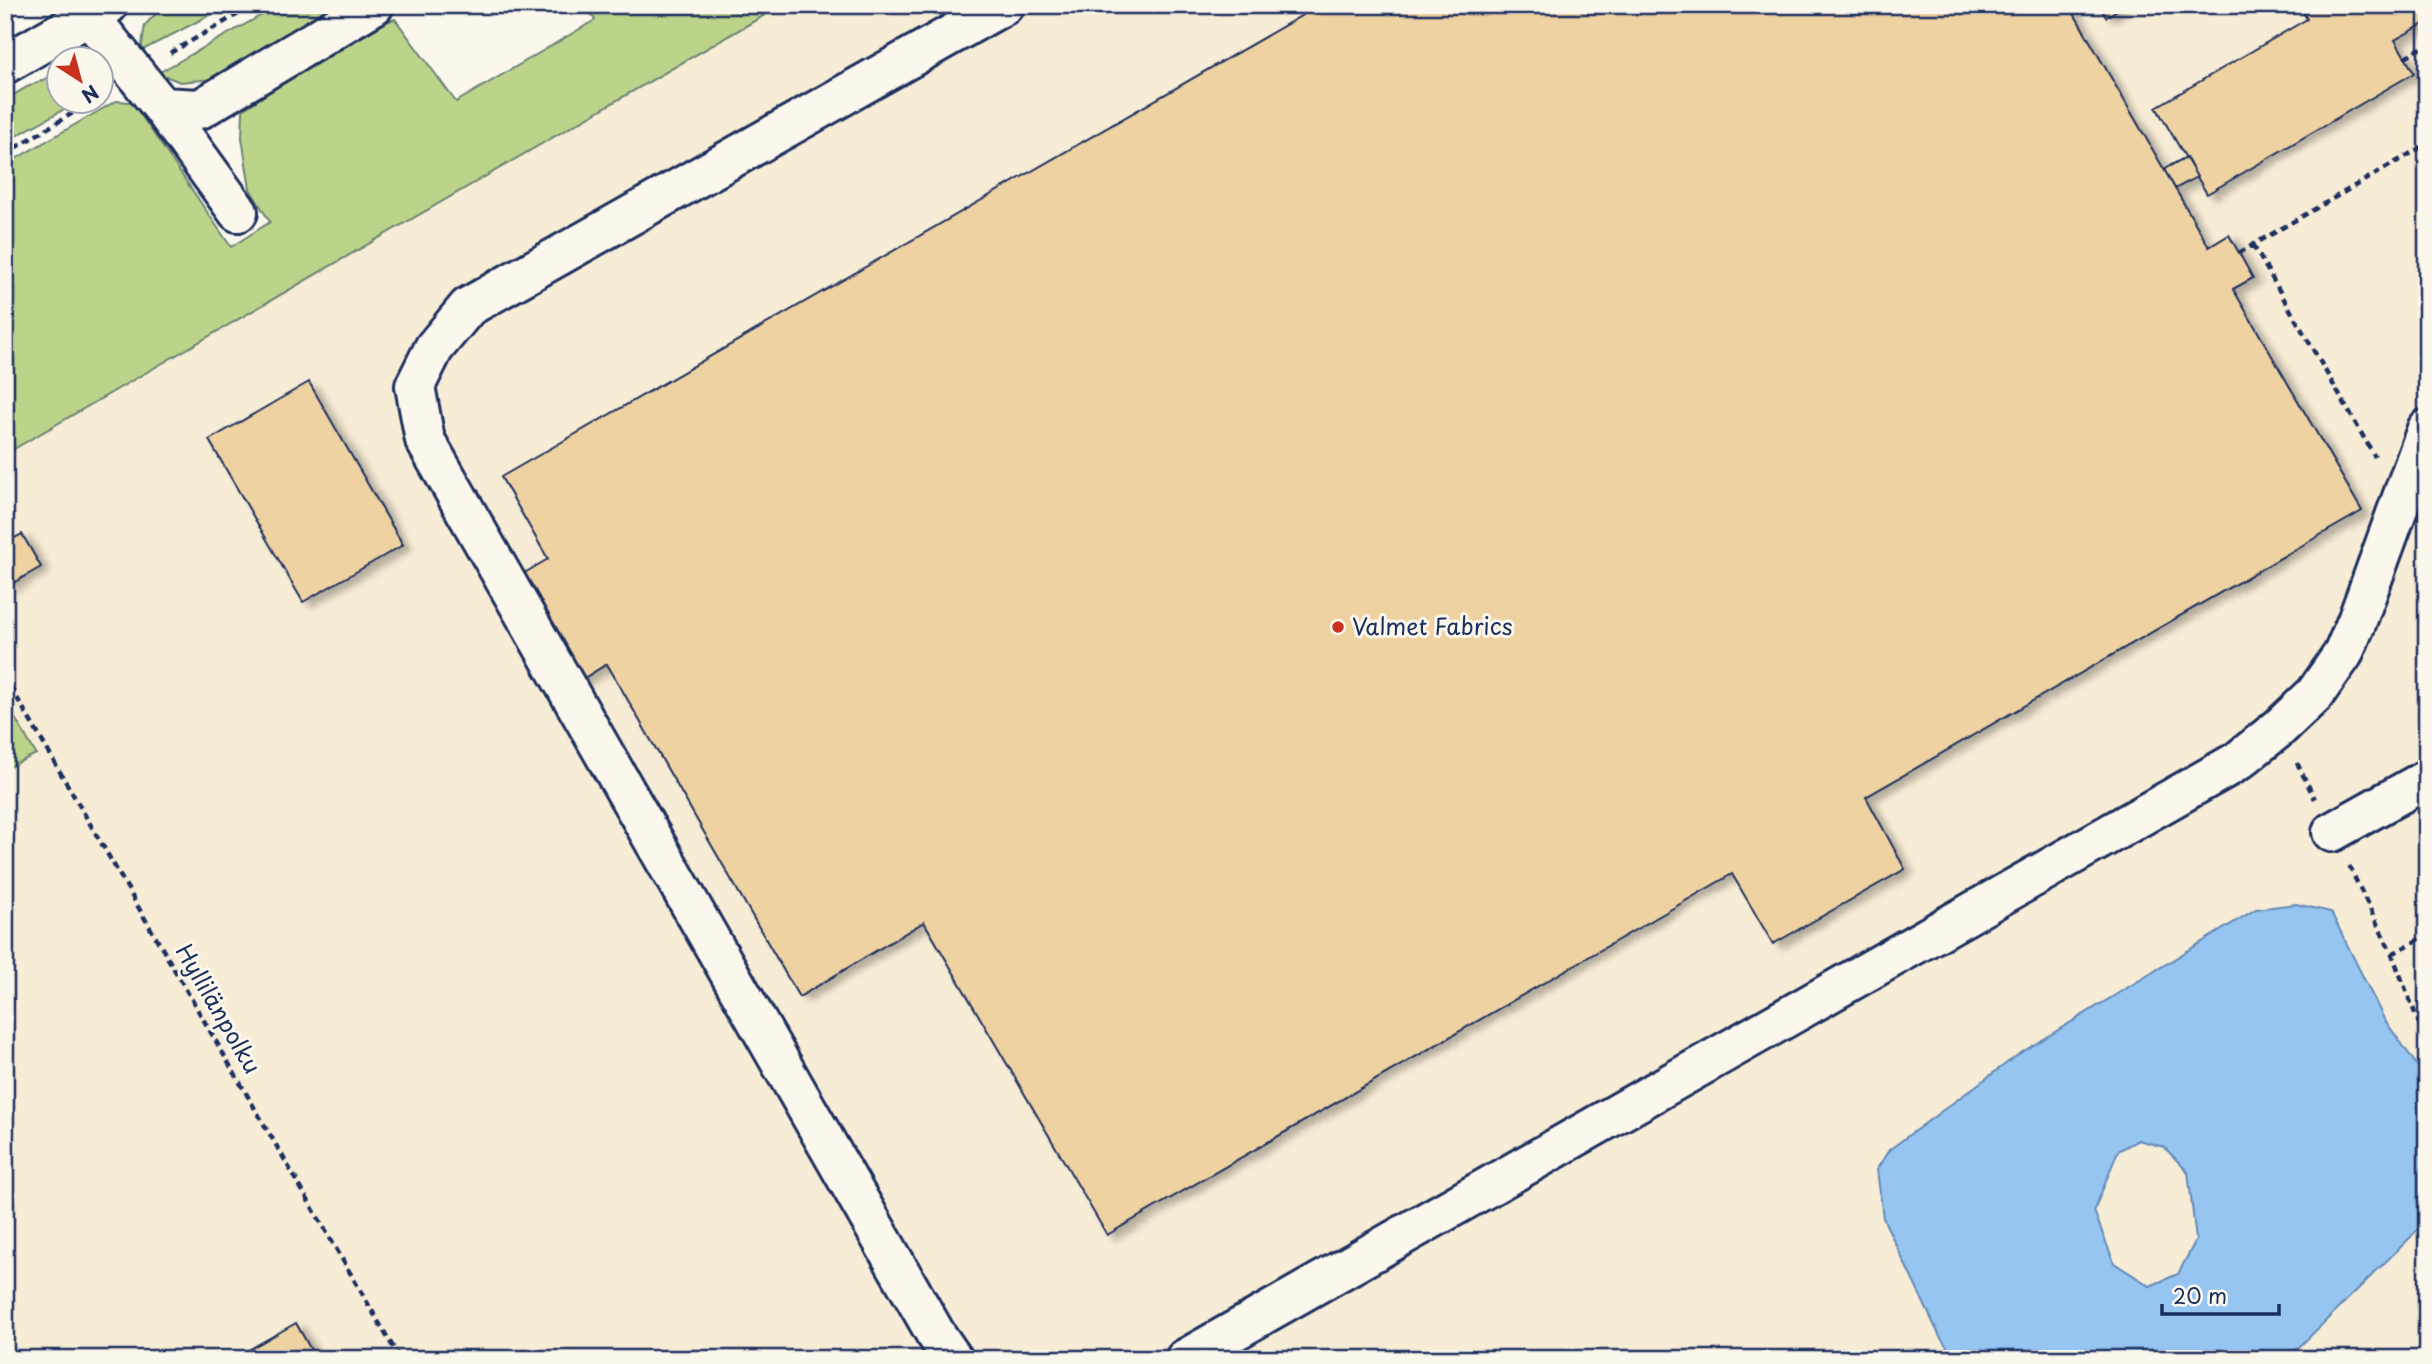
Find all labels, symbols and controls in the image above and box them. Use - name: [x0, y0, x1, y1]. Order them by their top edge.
- north arrow: [46, 46, 116, 116]
- text: N: [76, 79, 105, 110]
- place label: Valmet Fabrics: [1352, 608, 1513, 643]
- marker: Valmet Fabrics: [1330, 619, 1346, 635]
- street label: Hyllilänpolku: [168, 937, 271, 1080]
- scale bar: [2162, 1273, 2280, 1317]
- text: 20 m: [2173, 1279, 2227, 1311]

